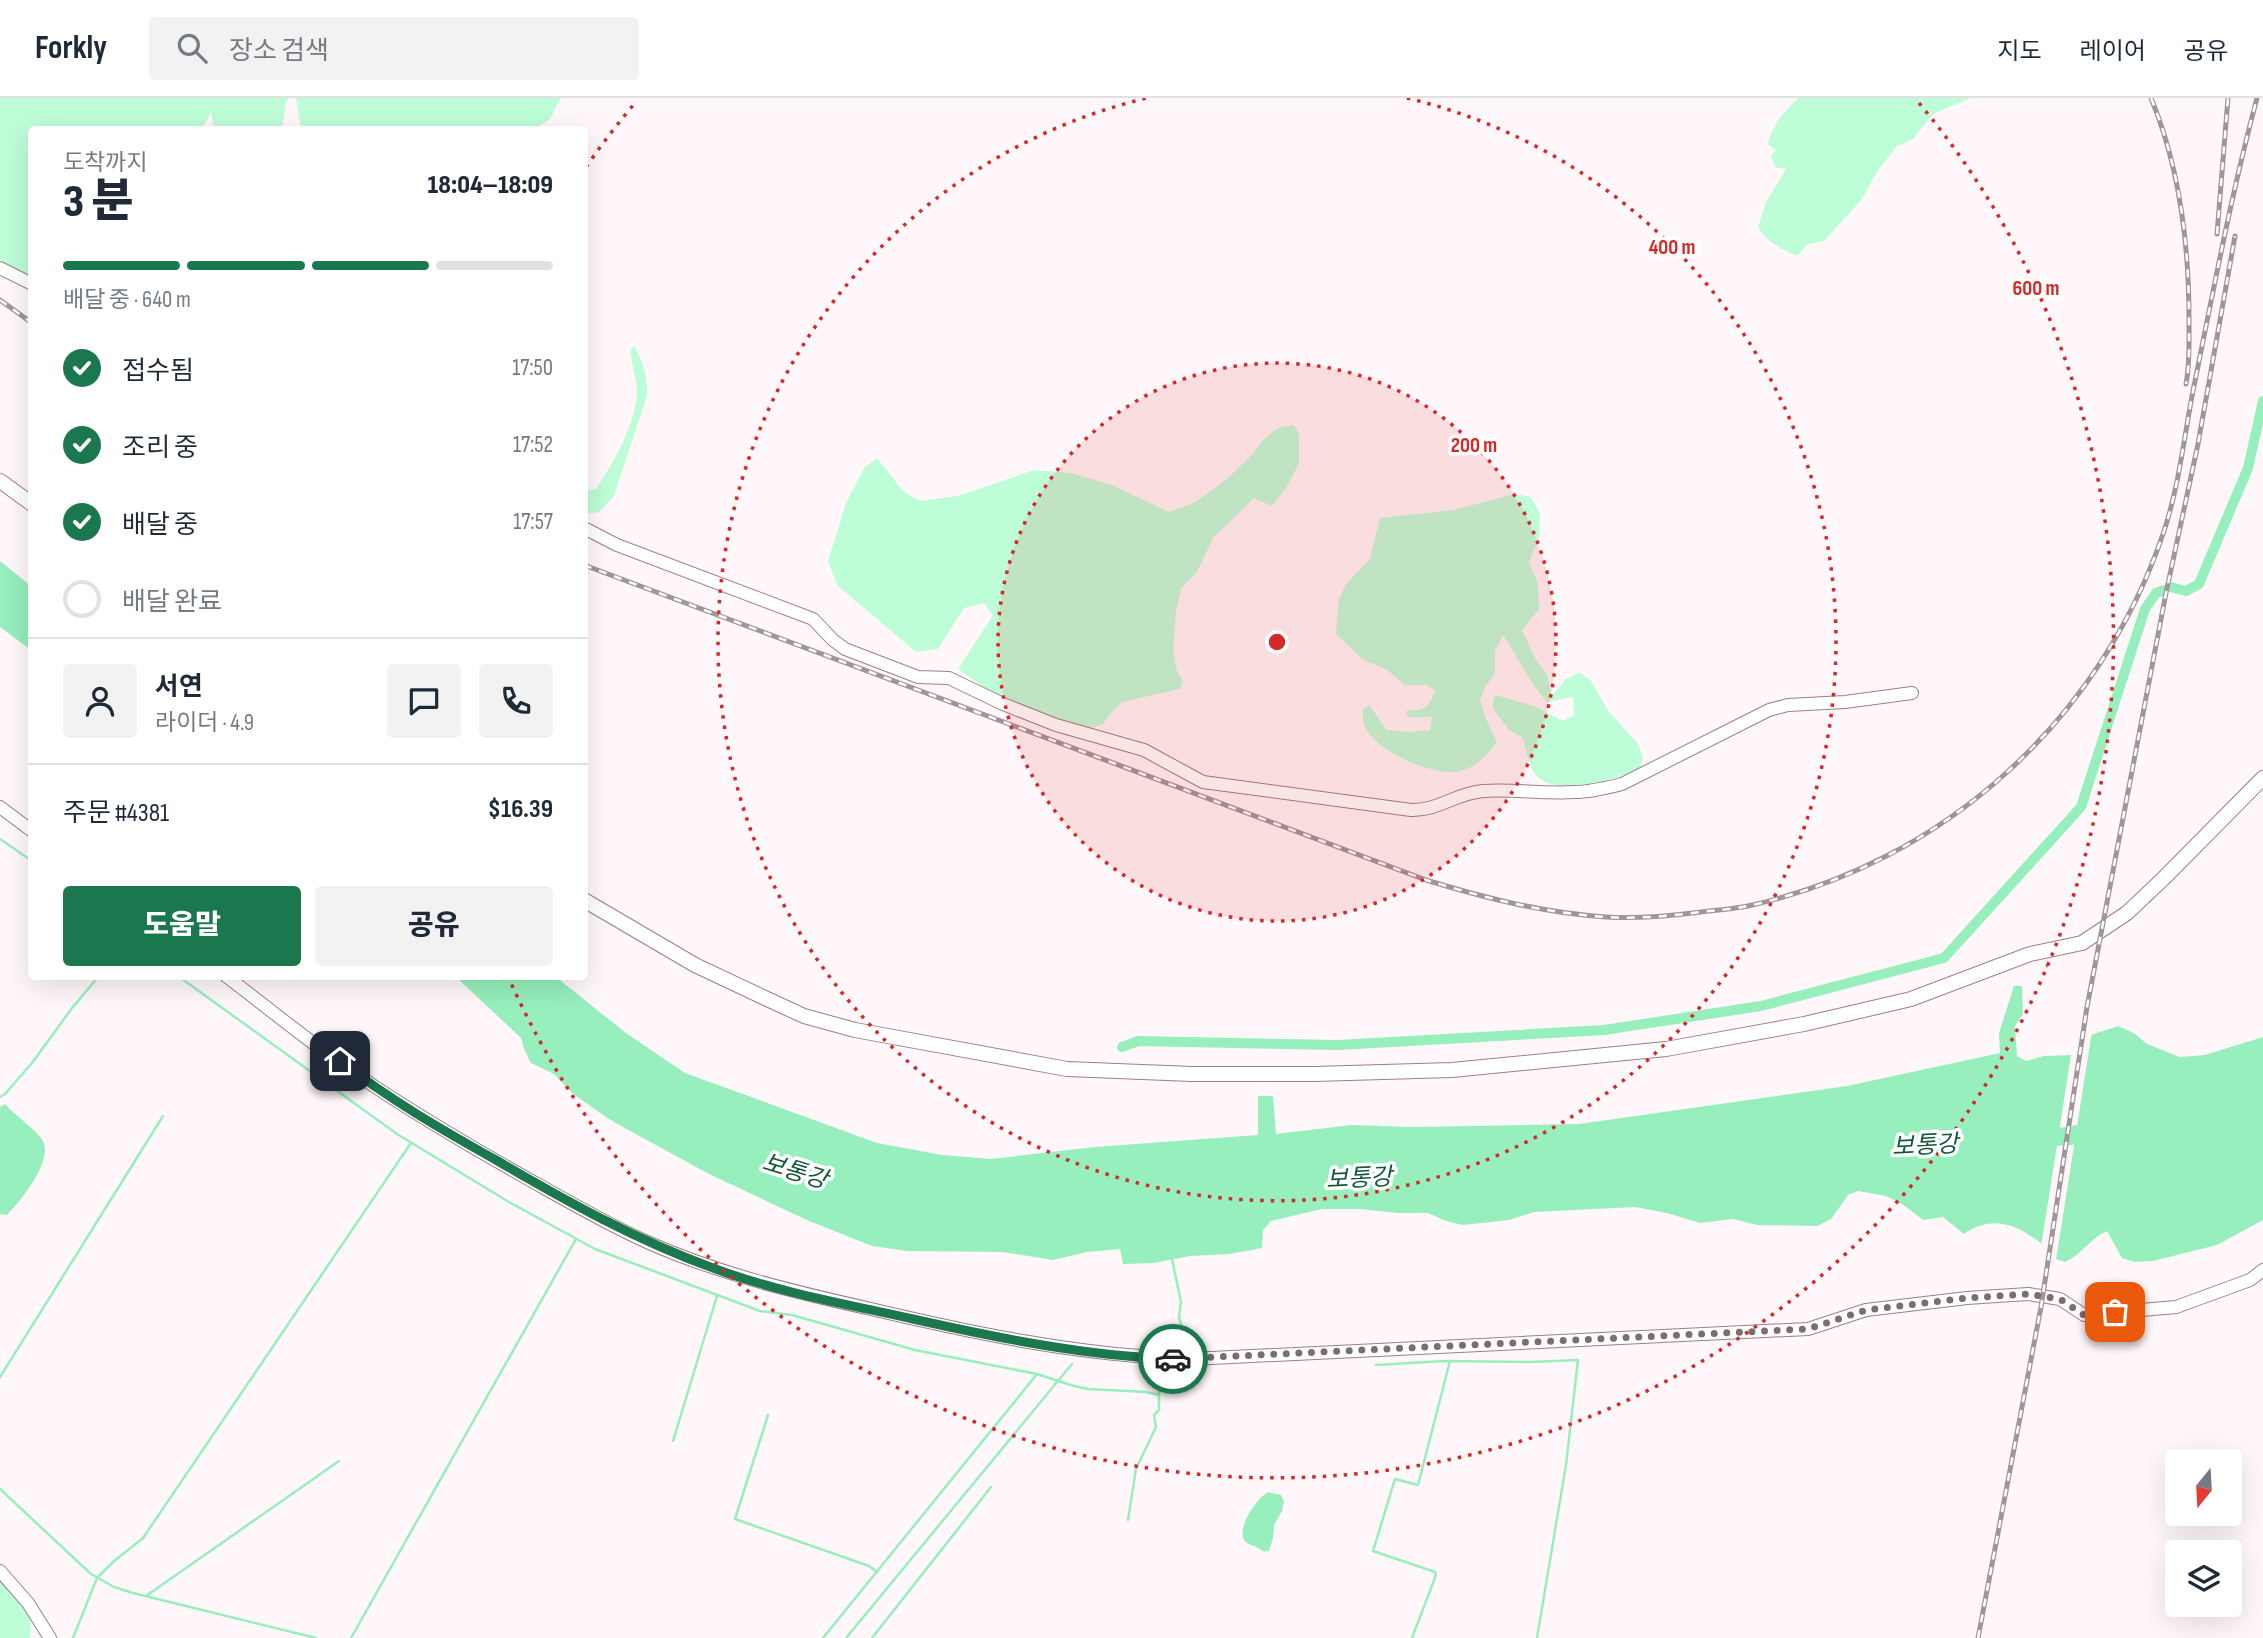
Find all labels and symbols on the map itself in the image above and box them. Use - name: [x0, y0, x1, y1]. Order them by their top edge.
- text: 400 m: [1649, 235, 1695, 260]
- text: 600 m: [2012, 276, 2060, 301]
- text: 200 m: [1451, 433, 1497, 458]
- centre of rings: [1265, 630, 1289, 654]
- pin: [310, 1031, 370, 1091]
- water label: 보통강: [1891, 1129, 1962, 1162]
- water label: 보통강: [759, 1148, 834, 1196]
- water label: 보통강: [1325, 1162, 1396, 1195]
- pin: [2085, 1282, 2145, 1342]
- courier: [1138, 1324, 1208, 1394]
- north arrow: [2165, 1449, 2242, 1526]

